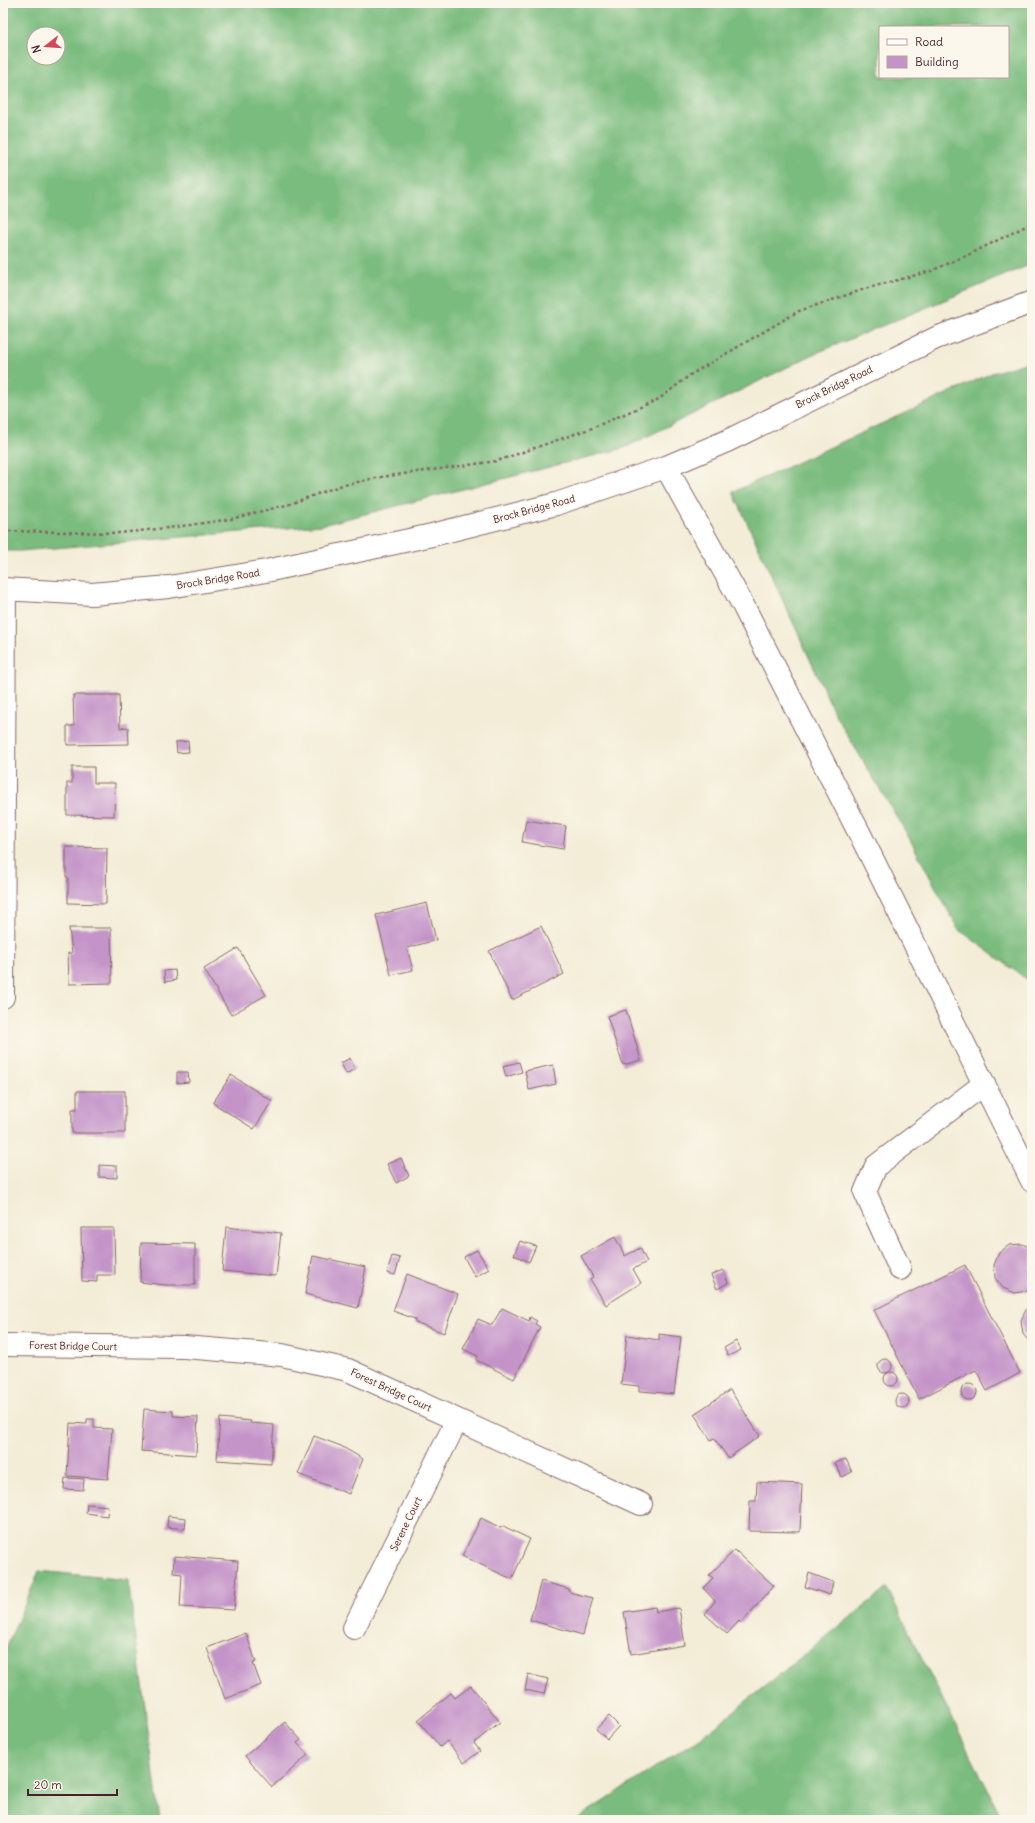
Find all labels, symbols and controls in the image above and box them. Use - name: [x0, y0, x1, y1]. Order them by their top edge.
- north arrow: [26, 26, 66, 66]
- legend: [879, 26, 1009, 78]
- text: Road: [915, 34, 943, 49]
- text: N: [29, 43, 44, 55]
- text: Building: [915, 54, 959, 69]
- street label: Brock Bridge Road: [793, 363, 875, 411]
- street label: Brock Bridge Road: [492, 492, 577, 526]
- street label: Brock Bridge Road: [175, 566, 261, 592]
- street label: Forest Bridge Court: [29, 1339, 118, 1353]
- street label: Forest Bridge Court: [348, 1366, 434, 1415]
- street label: Serene Court: [387, 1494, 425, 1553]
- scale bar: [28, 1771, 117, 1797]
- text: 20 m: [34, 1777, 62, 1792]

